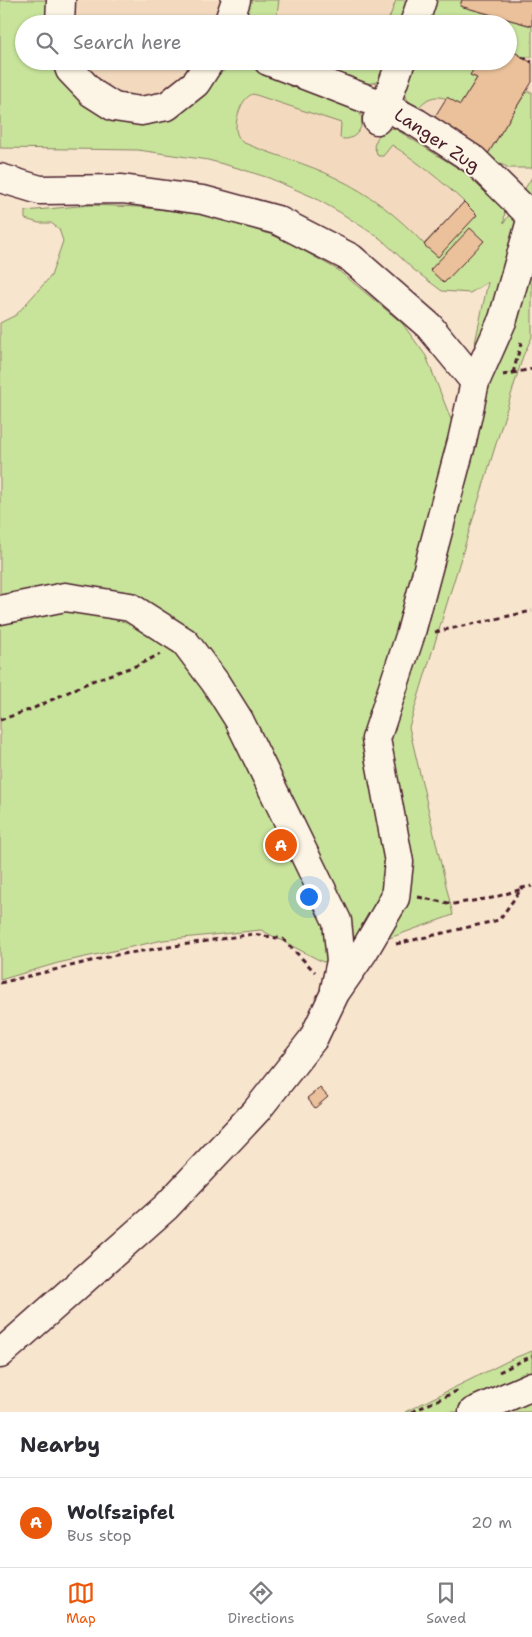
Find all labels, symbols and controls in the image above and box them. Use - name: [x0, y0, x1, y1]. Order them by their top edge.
- search box: [15, 15, 517, 70]
- icon: search: [33, 29, 61, 57]
- text: Search here: [73, 30, 182, 55]
- street label: Langer Zug: [389, 102, 485, 178]
- pin: A: [265, 826, 297, 864]
- your location: [296, 884, 322, 910]
- text: Nearby: [20, 1431, 100, 1459]
- text: Wolfszipfel: [67, 1500, 175, 1525]
- text: A: [30, 1512, 42, 1533]
- text: 20 m: [471, 1512, 512, 1533]
- text: Bus stop: [67, 1525, 132, 1546]
- tab: Map: [66, 1579, 96, 1627]
- tab: Directions: [228, 1579, 294, 1627]
- tab: Saved: [426, 1579, 466, 1627]

